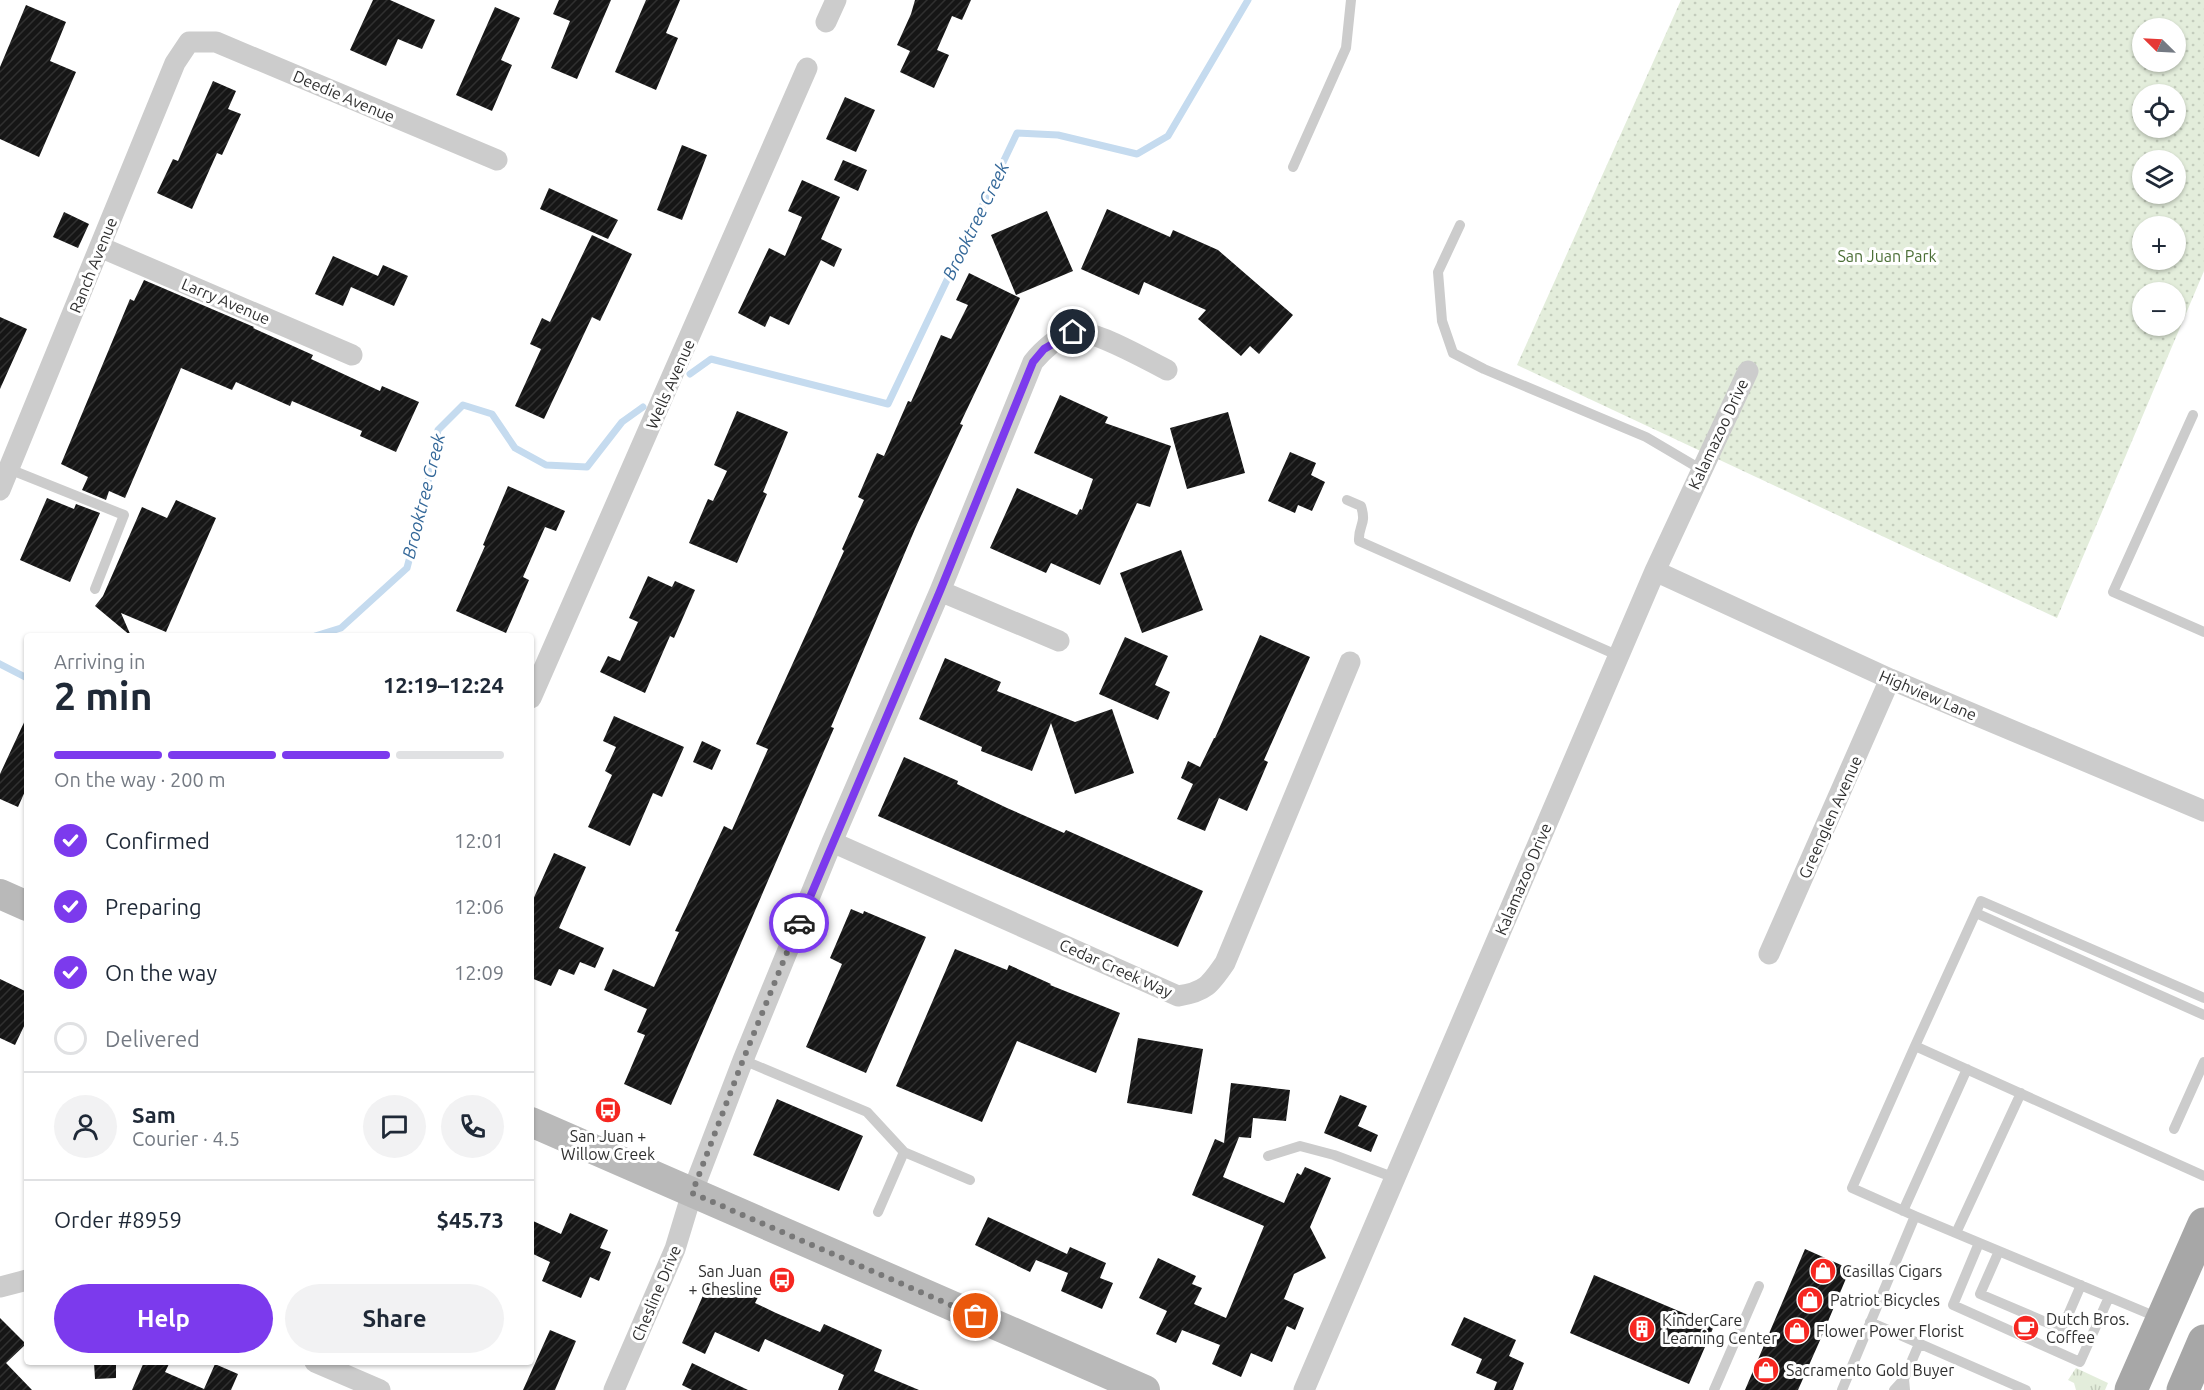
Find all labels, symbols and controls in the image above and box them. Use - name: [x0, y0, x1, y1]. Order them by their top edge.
- north arrow: [2132, 18, 2186, 72]
- map controls: [2132, 18, 2186, 336]
- street label: Deedie Avenue: [290, 66, 398, 126]
- button: locate: [2132, 84, 2186, 138]
- button: layers: [2132, 150, 2186, 204]
- water label: Brooktree Creek: [938, 158, 1013, 283]
- street label: Ranch Avenue: [66, 215, 120, 315]
- button: +: [2132, 216, 2186, 270]
- park label: San Juan Park: [1837, 247, 1937, 265]
- street label: Larry Avenue: [179, 274, 273, 328]
- button: −: [2132, 282, 2186, 336]
- pin: [1047, 306, 1098, 357]
- icon: home: [1056, 315, 1089, 348]
- street label: Wells Avenue: [642, 336, 698, 432]
- street label: Kalamazoo Drive: [1685, 376, 1751, 492]
- water label: Brooktree Creek: [398, 430, 448, 560]
- text: Arriving in: [54, 650, 145, 673]
- street label: Highview Lane: [1876, 666, 1980, 724]
- text: 12:19–12:24: [383, 672, 504, 697]
- text: 2 min: [54, 674, 153, 717]
- street label: Greenglen Avenue: [1795, 753, 1865, 881]
- text: On the way · 200 m: [54, 768, 226, 791]
- street label: Kalamazoo Drive: [1491, 820, 1555, 938]
- icon: check: [54, 824, 87, 857]
- text: Confirmed: [105, 828, 210, 853]
- text: 12:01: [454, 829, 504, 852]
- icon: check: [54, 890, 87, 923]
- courier: [769, 893, 829, 953]
- text: Preparing: [105, 894, 202, 919]
- text: 12:06: [454, 895, 504, 918]
- icon: car: [783, 907, 816, 940]
- street label: Cedar Creek Way: [1057, 935, 1175, 1001]
- icon: check: [54, 956, 87, 989]
- text: On the way: [105, 960, 217, 985]
- text: 12:09: [454, 961, 504, 984]
- text: Delivered: [105, 1026, 200, 1051]
- button: person: [54, 1095, 117, 1158]
- button: chat: [363, 1095, 426, 1158]
- button: phone: [441, 1095, 504, 1158]
- bus stop icon: San Juan + Willow Creek: [593, 1095, 623, 1125]
- text: Sam: [132, 1102, 176, 1127]
- text: Courier · 4.5: [132, 1127, 240, 1150]
- place label: San Juan + Willow Creek: [561, 1127, 655, 1163]
- text: Order #8959: [54, 1207, 182, 1232]
- text: $45.73: [437, 1207, 504, 1232]
- street label: Chesline Drive: [628, 1242, 684, 1344]
- shop icon: Casillas Cigars: [1808, 1256, 1838, 1286]
- place label: San Juan + Chesline: [689, 1262, 762, 1298]
- place label: Casillas Cigars: [1842, 1262, 1942, 1280]
- bus stop icon: San Juan + Chesline: [767, 1265, 797, 1295]
- button: Help: [54, 1284, 273, 1353]
- button: Share: [285, 1284, 504, 1353]
- shop icon: Patriot Bicycles: [1795, 1285, 1825, 1315]
- pin: [950, 1290, 1001, 1341]
- place label: Patriot Bicycles: [1830, 1291, 1940, 1309]
- icon: bag: [959, 1299, 992, 1332]
- place label: Dutch Bros. Coffee: [2046, 1310, 2129, 1346]
- place label: KinderCare Learning Center: [1662, 1311, 1777, 1347]
- cafe icon: Dutch Bros. Coffee: [2011, 1313, 2041, 1343]
- building icon: KinderCare Learning Center: [1627, 1314, 1657, 1344]
- shop icon: Flower Power Florist: [1782, 1316, 1812, 1346]
- place label: Flower Power Florist: [1816, 1322, 1964, 1340]
- shop icon: Sacramento Gold Buyer: [1751, 1355, 1781, 1385]
- place label: Sacramento Gold Buyer: [1786, 1361, 1954, 1379]

